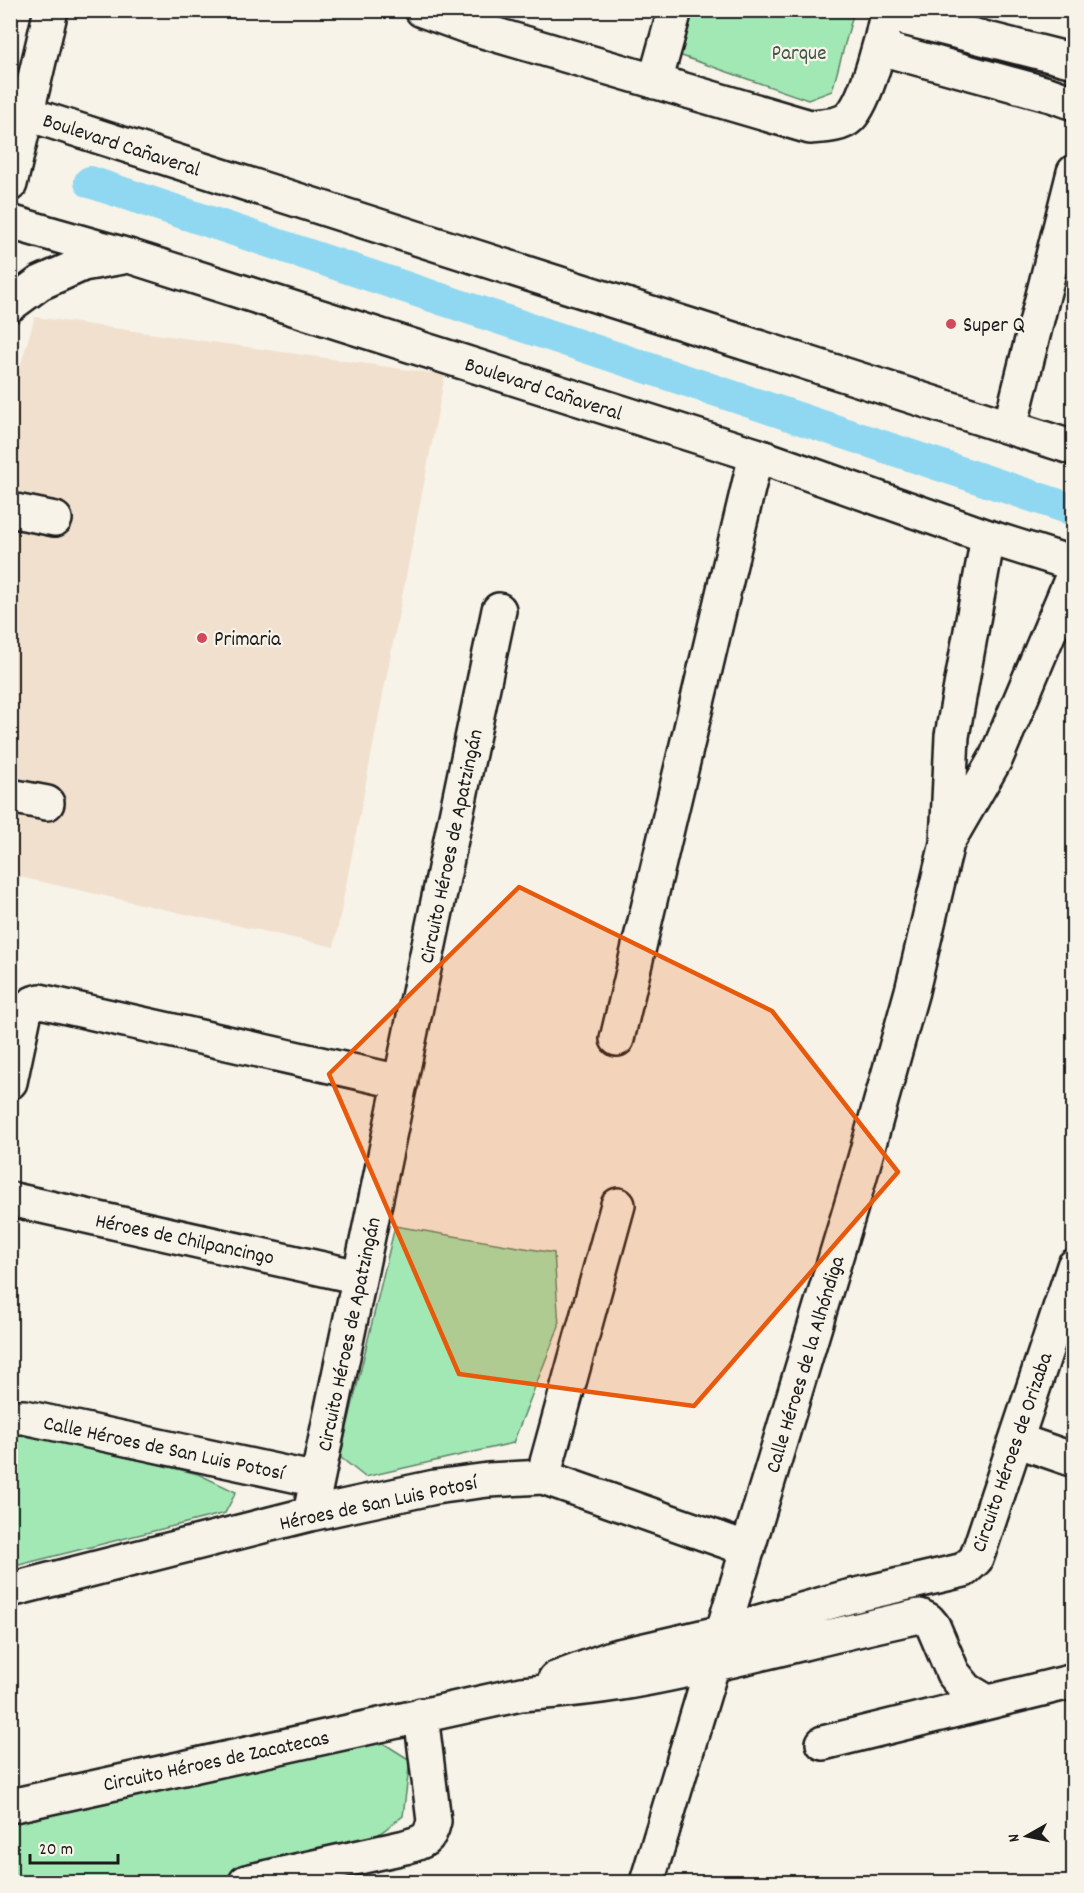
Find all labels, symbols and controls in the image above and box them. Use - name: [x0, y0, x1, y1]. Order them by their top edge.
- park label: Parque: [772, 40, 826, 70]
- street label: Boulevard Cañaveral: [38, 107, 204, 186]
- place label: Super Q: [963, 312, 1025, 342]
- marker: Super Q: [944, 317, 958, 331]
- street label: Boulevard Cañaveral: [460, 351, 626, 430]
- place label: Primaria: [214, 626, 282, 656]
- marker: Primaria: [195, 631, 209, 645]
- street label: Circuito Héroes de Apatzingán: [413, 727, 492, 966]
- street label: Héroes de Chilpancingo: [92, 1207, 277, 1275]
- street label: Circuito Héroes de Apatzingán: [311, 1215, 390, 1454]
- street label: Calle Héroes de la Alhóndiga: [760, 1252, 855, 1477]
- street label: Circuito Héroes de Orizaba: [966, 1348, 1062, 1557]
- street label: Calle Héroes de San Luis Potosí: [40, 1410, 289, 1491]
- street label: Héroes de San Luis Potosí: [277, 1469, 482, 1541]
- street label: Circuito Héroes de Zacatecas: [101, 1724, 332, 1802]
- north arrow: [997, 1806, 1057, 1866]
- scale bar: [30, 1827, 118, 1865]
- text: N: [1003, 1832, 1027, 1844]
- text: 20 m: [39, 1838, 73, 1863]

